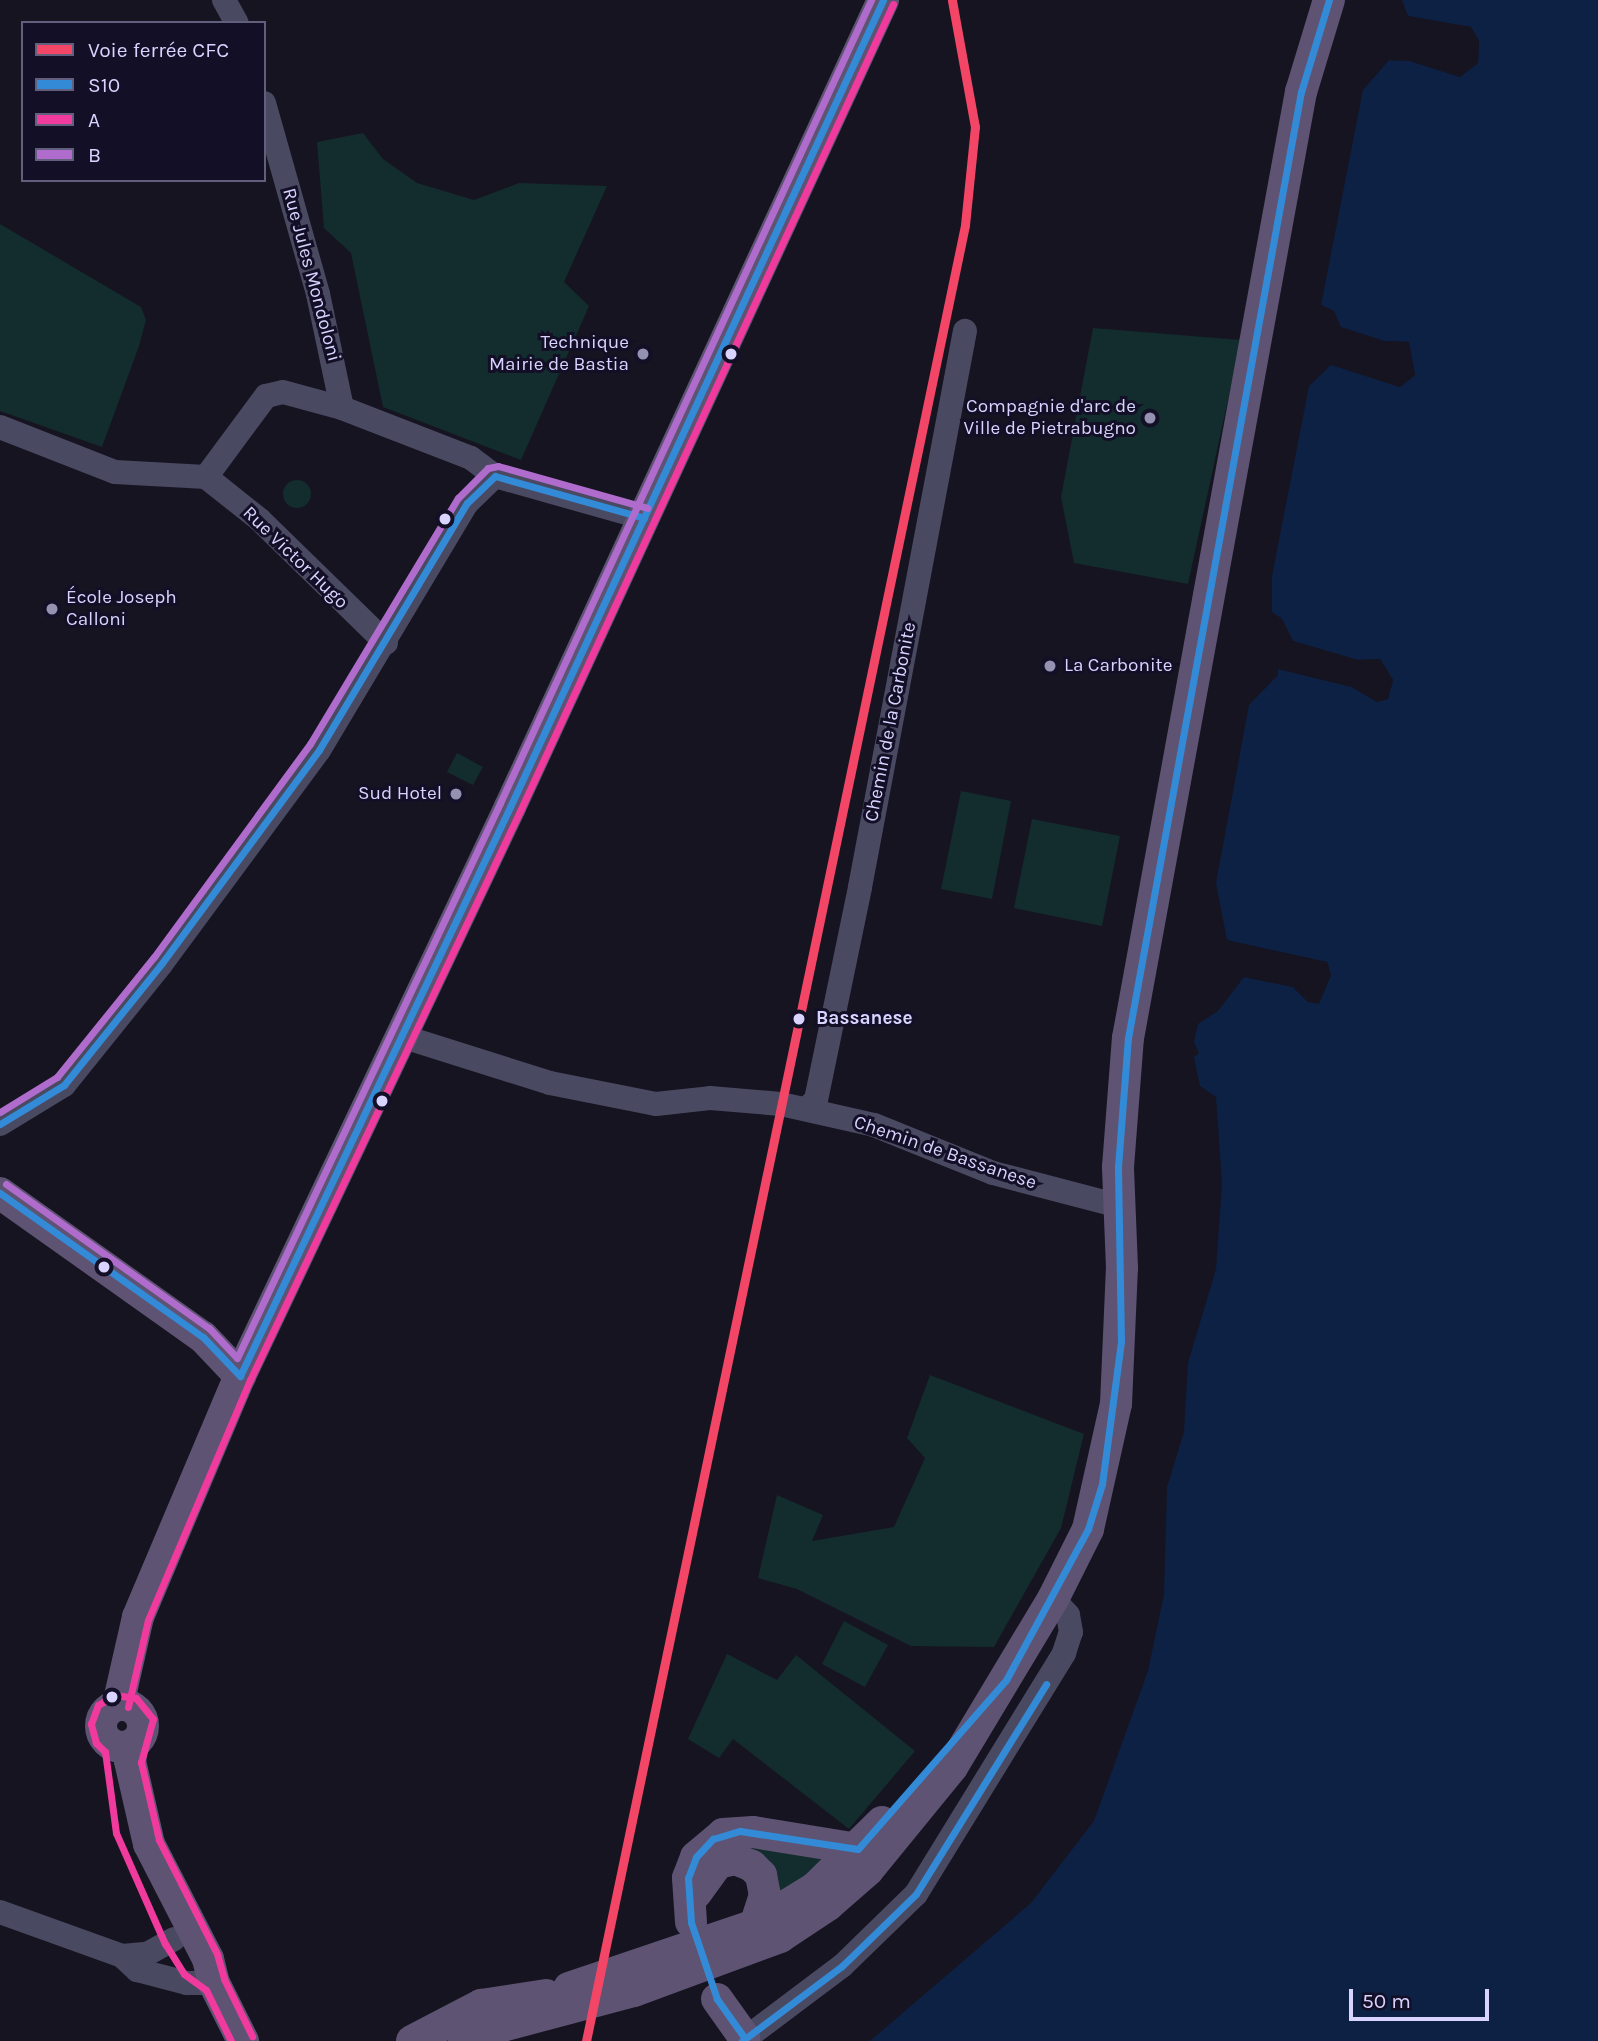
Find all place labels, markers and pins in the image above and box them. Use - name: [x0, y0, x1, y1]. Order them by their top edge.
- place label: Technique Mairie de Bastia: [489, 332, 629, 376]
- marker: Technique Mairie de Bastia: [635, 346, 651, 362]
- unlabelled marker: [724, 347, 738, 361]
- place label: Compagnie d'arc de Ville de Pietrabugno: [963, 396, 1136, 440]
- marker: Compagnie d'arc de Ville de Pietrabugno: [1142, 410, 1158, 426]
- unlabelled marker: [438, 512, 452, 526]
- place label: École Joseph Calloni: [66, 587, 177, 631]
- marker: École Joseph Calloni: [44, 601, 60, 617]
- place label: La Carbonite: [1064, 655, 1172, 677]
- marker: La Carbonite: [1042, 658, 1058, 674]
- place label: Sud Hotel: [358, 783, 442, 805]
- marker: Sud Hotel: [448, 786, 464, 802]
- marker: Bassanese: [788, 1008, 810, 1030]
- place label: Bassanese: [816, 1008, 913, 1030]
- unlabelled marker: [375, 1094, 389, 1108]
- unlabelled marker: [97, 1260, 111, 1274]
- unlabelled marker: [105, 1690, 119, 1704]

